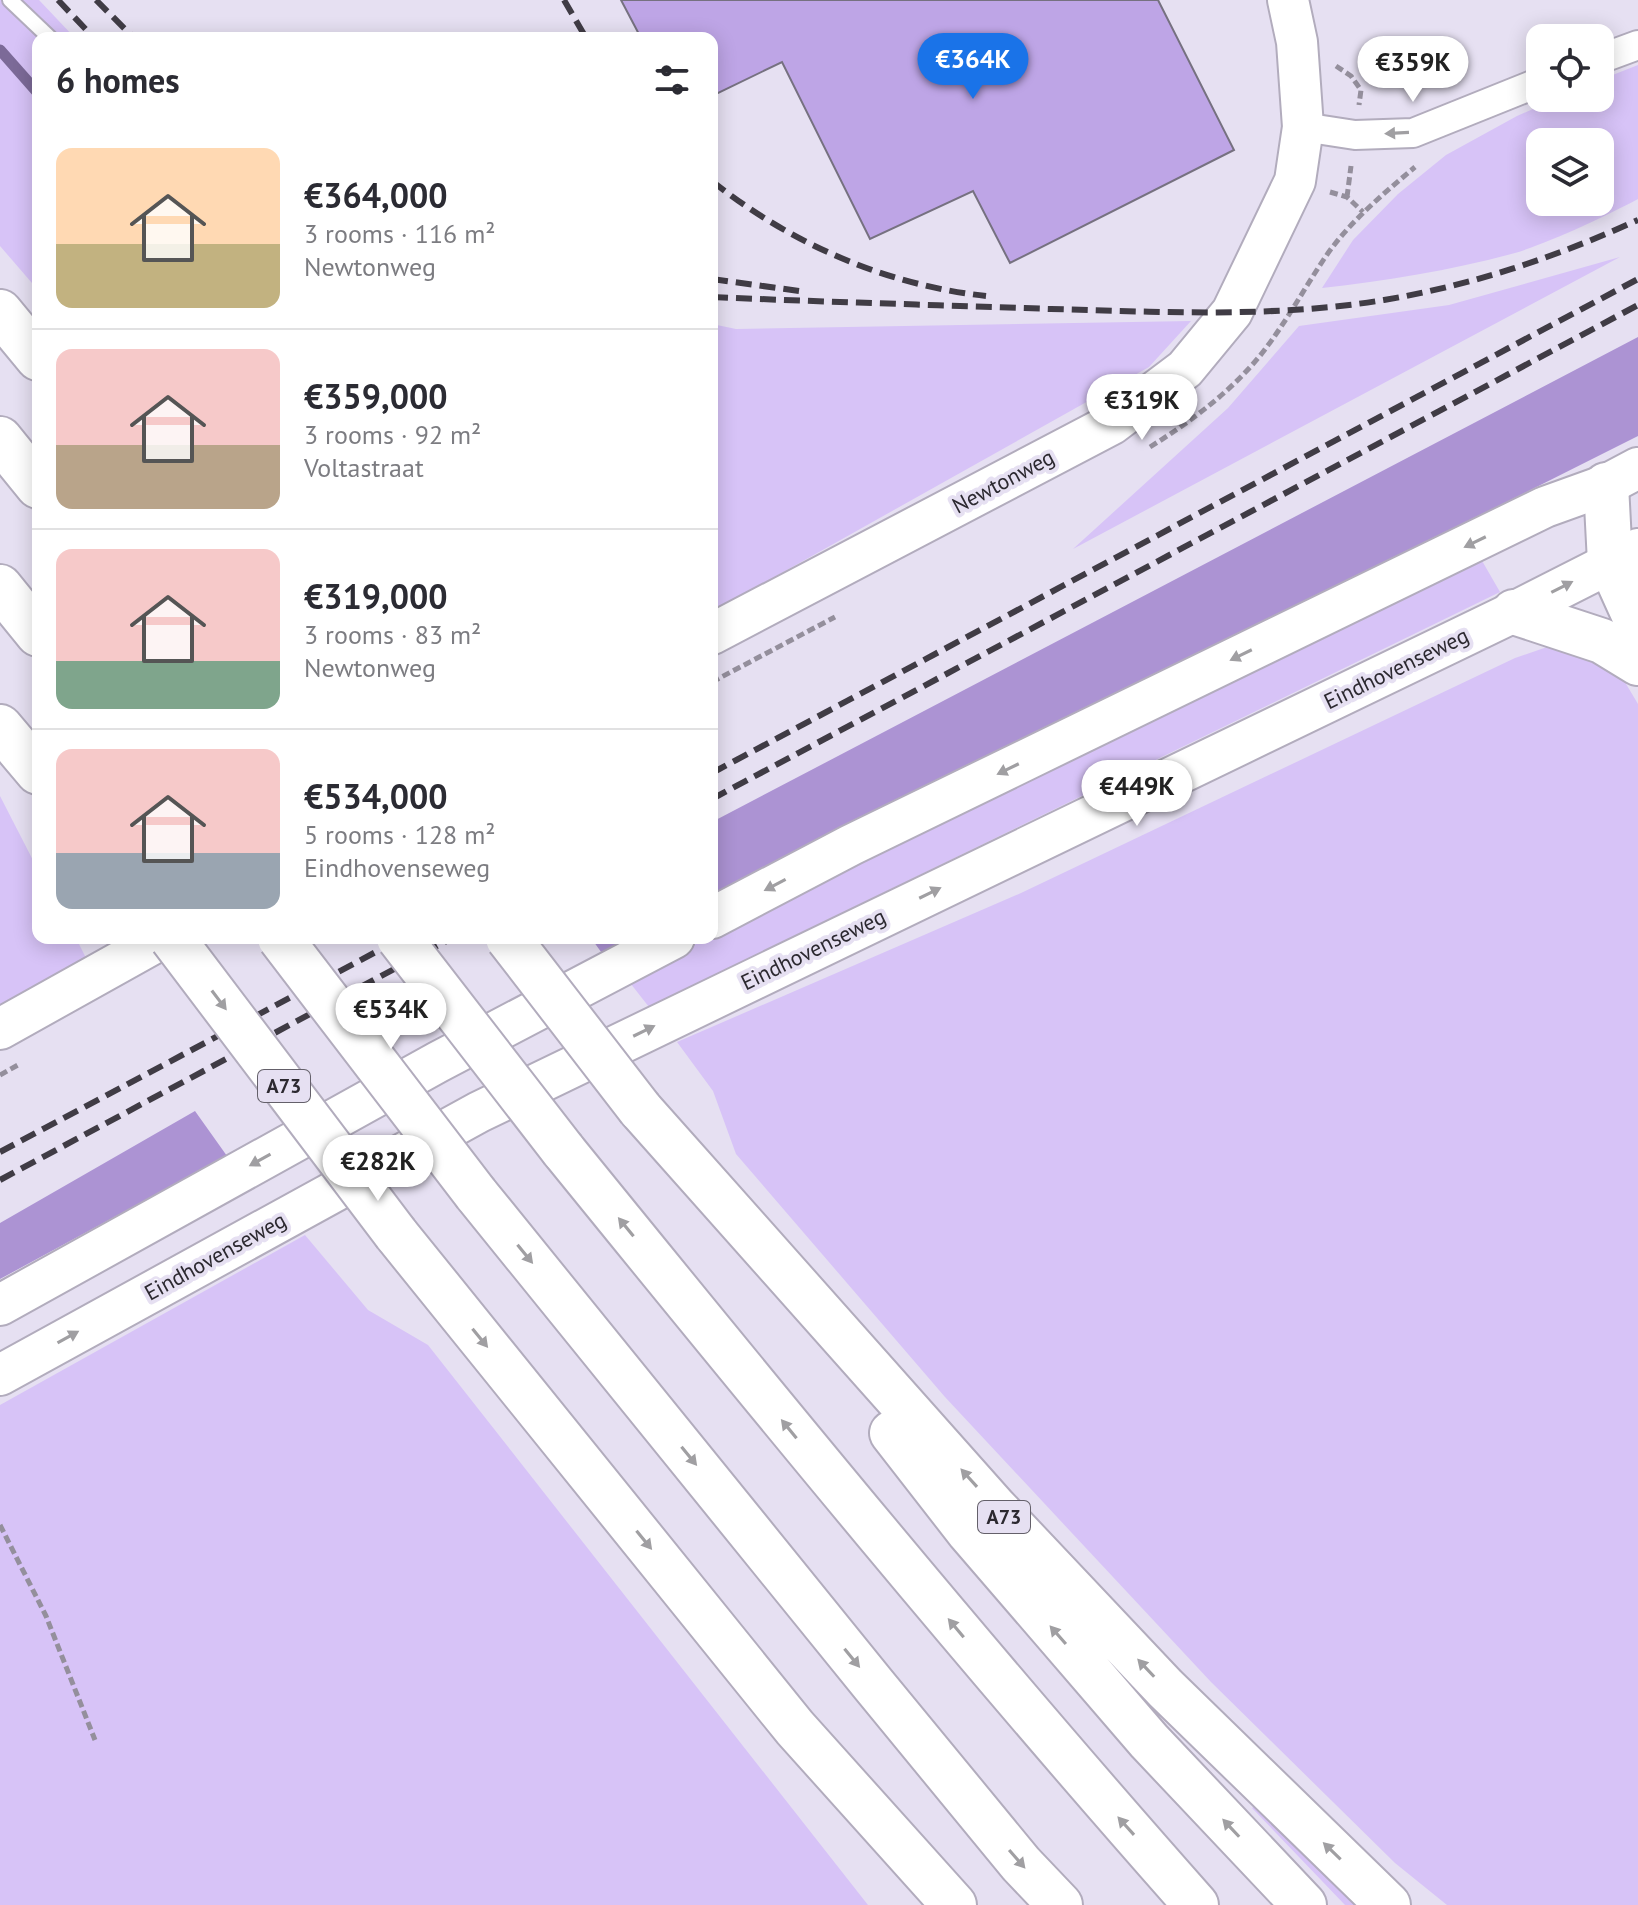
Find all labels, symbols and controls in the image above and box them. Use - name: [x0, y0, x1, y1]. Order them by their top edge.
- map controls: [1526, 24, 1614, 216]
- button: locate: [1526, 24, 1614, 112]
- pin: €364K: [917, 33, 1029, 101]
- pin: €359K: [1357, 36, 1469, 104]
- text: €364K: [935, 42, 1011, 75]
- text: €359K: [1375, 45, 1451, 78]
- text: 6 homes: [56, 58, 180, 102]
- icon: filters: [650, 58, 694, 102]
- one-way arrow: [1384, 127, 1409, 140]
- button: layers: [1526, 128, 1614, 216]
- text: €364,000: [304, 173, 448, 217]
- icon: home: [120, 180, 216, 276]
- text: 3 rooms · 116 m²: [304, 217, 496, 250]
- text: Newtonweg: [304, 250, 436, 283]
- text: €359,000: [304, 374, 448, 418]
- pin: €319K: [1086, 374, 1198, 442]
- icon: home: [120, 381, 216, 477]
- text: €319K: [1104, 383, 1180, 416]
- text: 3 rooms · 92 m²: [304, 418, 481, 451]
- street label: Newtonweg: [947, 442, 1059, 520]
- text: Voltastraat: [304, 451, 424, 484]
- one-way arrow: [1464, 535, 1487, 548]
- text: €319,000: [304, 574, 448, 618]
- one-way arrow: [1551, 580, 1574, 593]
- icon: home: [120, 581, 216, 677]
- text: 3 rooms · 83 m²: [304, 618, 481, 651]
- street label: Eindhovenseweg: [1319, 621, 1473, 715]
- one-way arrow: [1230, 648, 1253, 662]
- text: Newtonweg: [304, 651, 436, 684]
- pin: €449K: [1081, 760, 1193, 828]
- one-way arrow: [996, 762, 1019, 776]
- text: €449K: [1099, 769, 1175, 802]
- text: €534,000: [304, 774, 448, 818]
- icon: home: [120, 781, 216, 877]
- text: 5 rooms · 128 m²: [304, 818, 496, 851]
- text: Eindhovenseweg: [304, 851, 490, 884]
- one-way arrow: [763, 878, 786, 892]
- one-way arrow: [919, 886, 942, 900]
- street label: Eindhovenseweg: [736, 902, 890, 996]
- pin: €534K: [335, 983, 447, 1051]
- one-way arrow: [210, 990, 226, 1010]
- text: €534K: [353, 992, 429, 1025]
- one-way arrow: [633, 1025, 656, 1038]
- road number: A73: [258, 1070, 310, 1102]
- pin: €282K: [322, 1135, 434, 1203]
- text: €282K: [340, 1144, 416, 1177]
- one-way arrow: [248, 1153, 271, 1167]
- street label: Eindhovenseweg: [139, 1206, 291, 1306]
- one-way arrow: [618, 1217, 634, 1237]
- one-way arrow: [516, 1244, 533, 1264]
- one-way arrow: [472, 1328, 488, 1348]
- one-way arrow: [57, 1330, 80, 1344]
- one-way arrow: [782, 1419, 798, 1439]
- one-way arrow: [680, 1446, 697, 1466]
- one-way arrow: [960, 1469, 978, 1488]
- road number: A73: [978, 1501, 1030, 1533]
- one-way arrow: [635, 1530, 652, 1551]
- one-way arrow: [948, 1619, 965, 1639]
- one-way arrow: [1049, 1625, 1067, 1644]
- one-way arrow: [843, 1648, 860, 1668]
- one-way arrow: [1138, 1659, 1156, 1678]
- one-way arrow: [1117, 1816, 1135, 1835]
- one-way arrow: [1223, 1819, 1241, 1838]
- one-way arrow: [1323, 1842, 1342, 1860]
- one-way arrow: [1008, 1849, 1025, 1869]

